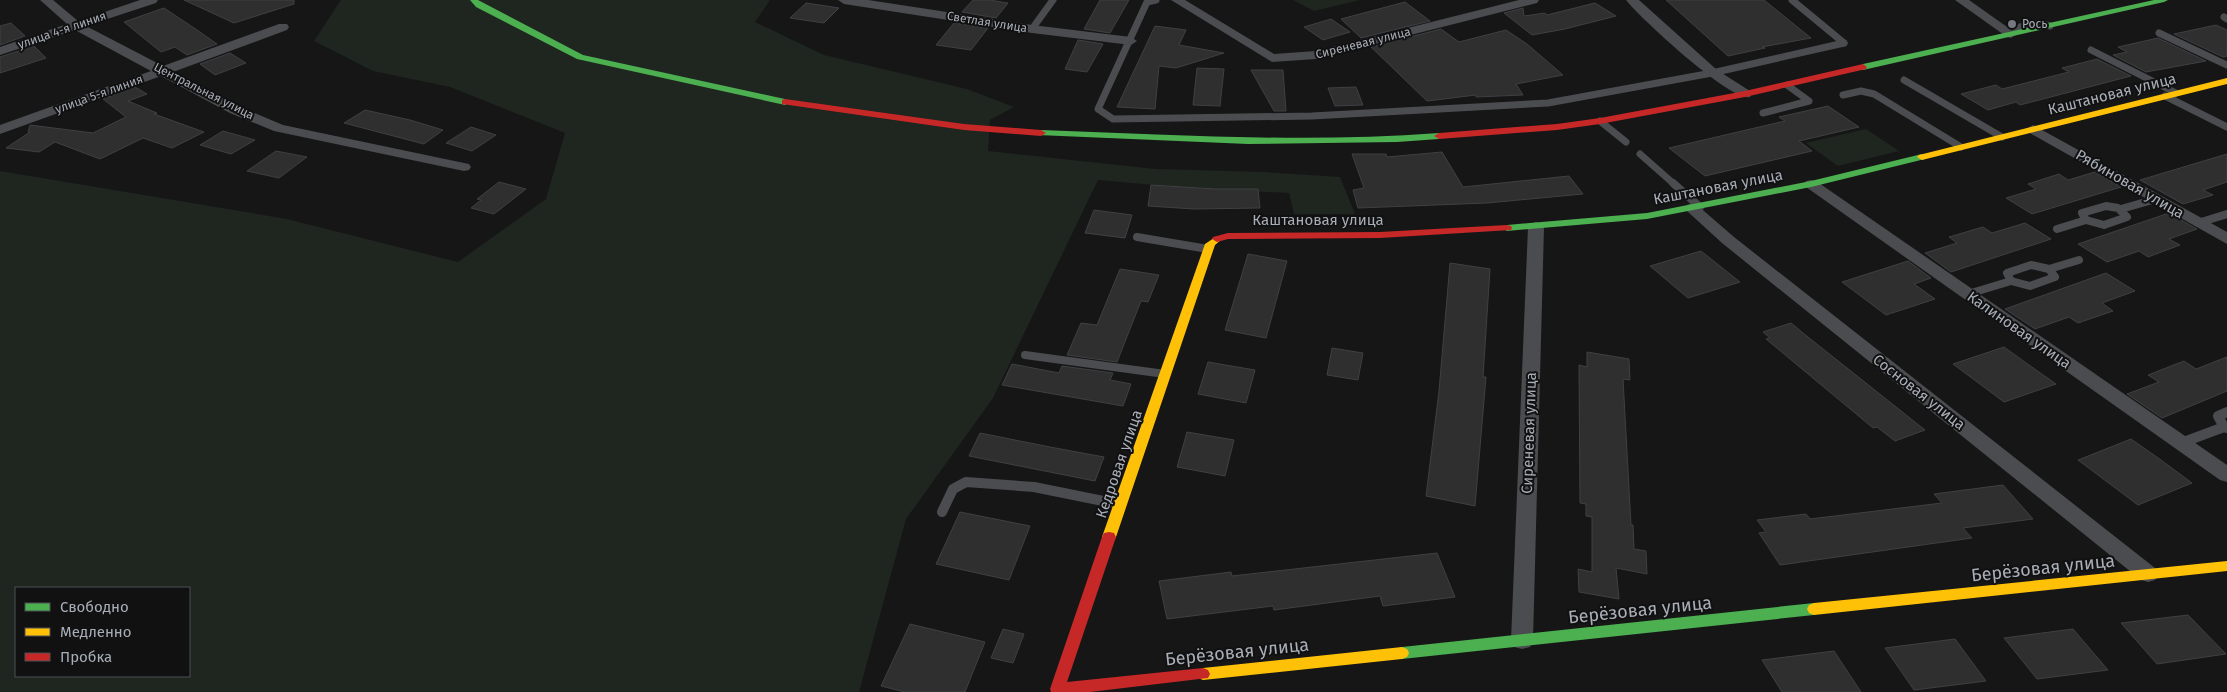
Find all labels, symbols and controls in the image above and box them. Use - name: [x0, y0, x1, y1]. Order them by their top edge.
- street label: улица 4-я линия: [16, 8, 108, 52]
- street label: Светлая улица: [946, 9, 1028, 35]
- place label: Рось: [2022, 17, 2048, 31]
- marker: Рось: [2006, 18, 2018, 30]
- street label: Сиреневая улица: [1314, 24, 1412, 62]
- street label: Центральная улица: [152, 60, 256, 122]
- street label: Каштановая улица: [2046, 69, 2178, 119]
- street label: улица 5-я линия: [53, 72, 145, 116]
- street label: Рябиновая улица: [2073, 146, 2187, 222]
- street label: Каштановая улица: [1652, 166, 1784, 208]
- street label: Каштановая улица: [1252, 211, 1384, 229]
- street label: Калиновая улица: [1964, 287, 2074, 373]
- street label: Сосновая улица: [1869, 350, 1969, 434]
- street label: Сиреневая улица: [1518, 372, 1540, 494]
- street label: Кедровая улица: [1092, 408, 1146, 520]
- street label: Берёзовая улица: [1970, 550, 2116, 586]
- legend: [15, 587, 190, 677]
- street label: Берёзовая улица: [1567, 592, 1713, 628]
- text: Свободно: [60, 598, 129, 616]
- text: Медленно: [60, 623, 132, 641]
- street label: Берёзовая улица: [1164, 634, 1310, 670]
- text: Пробка: [60, 648, 112, 666]

